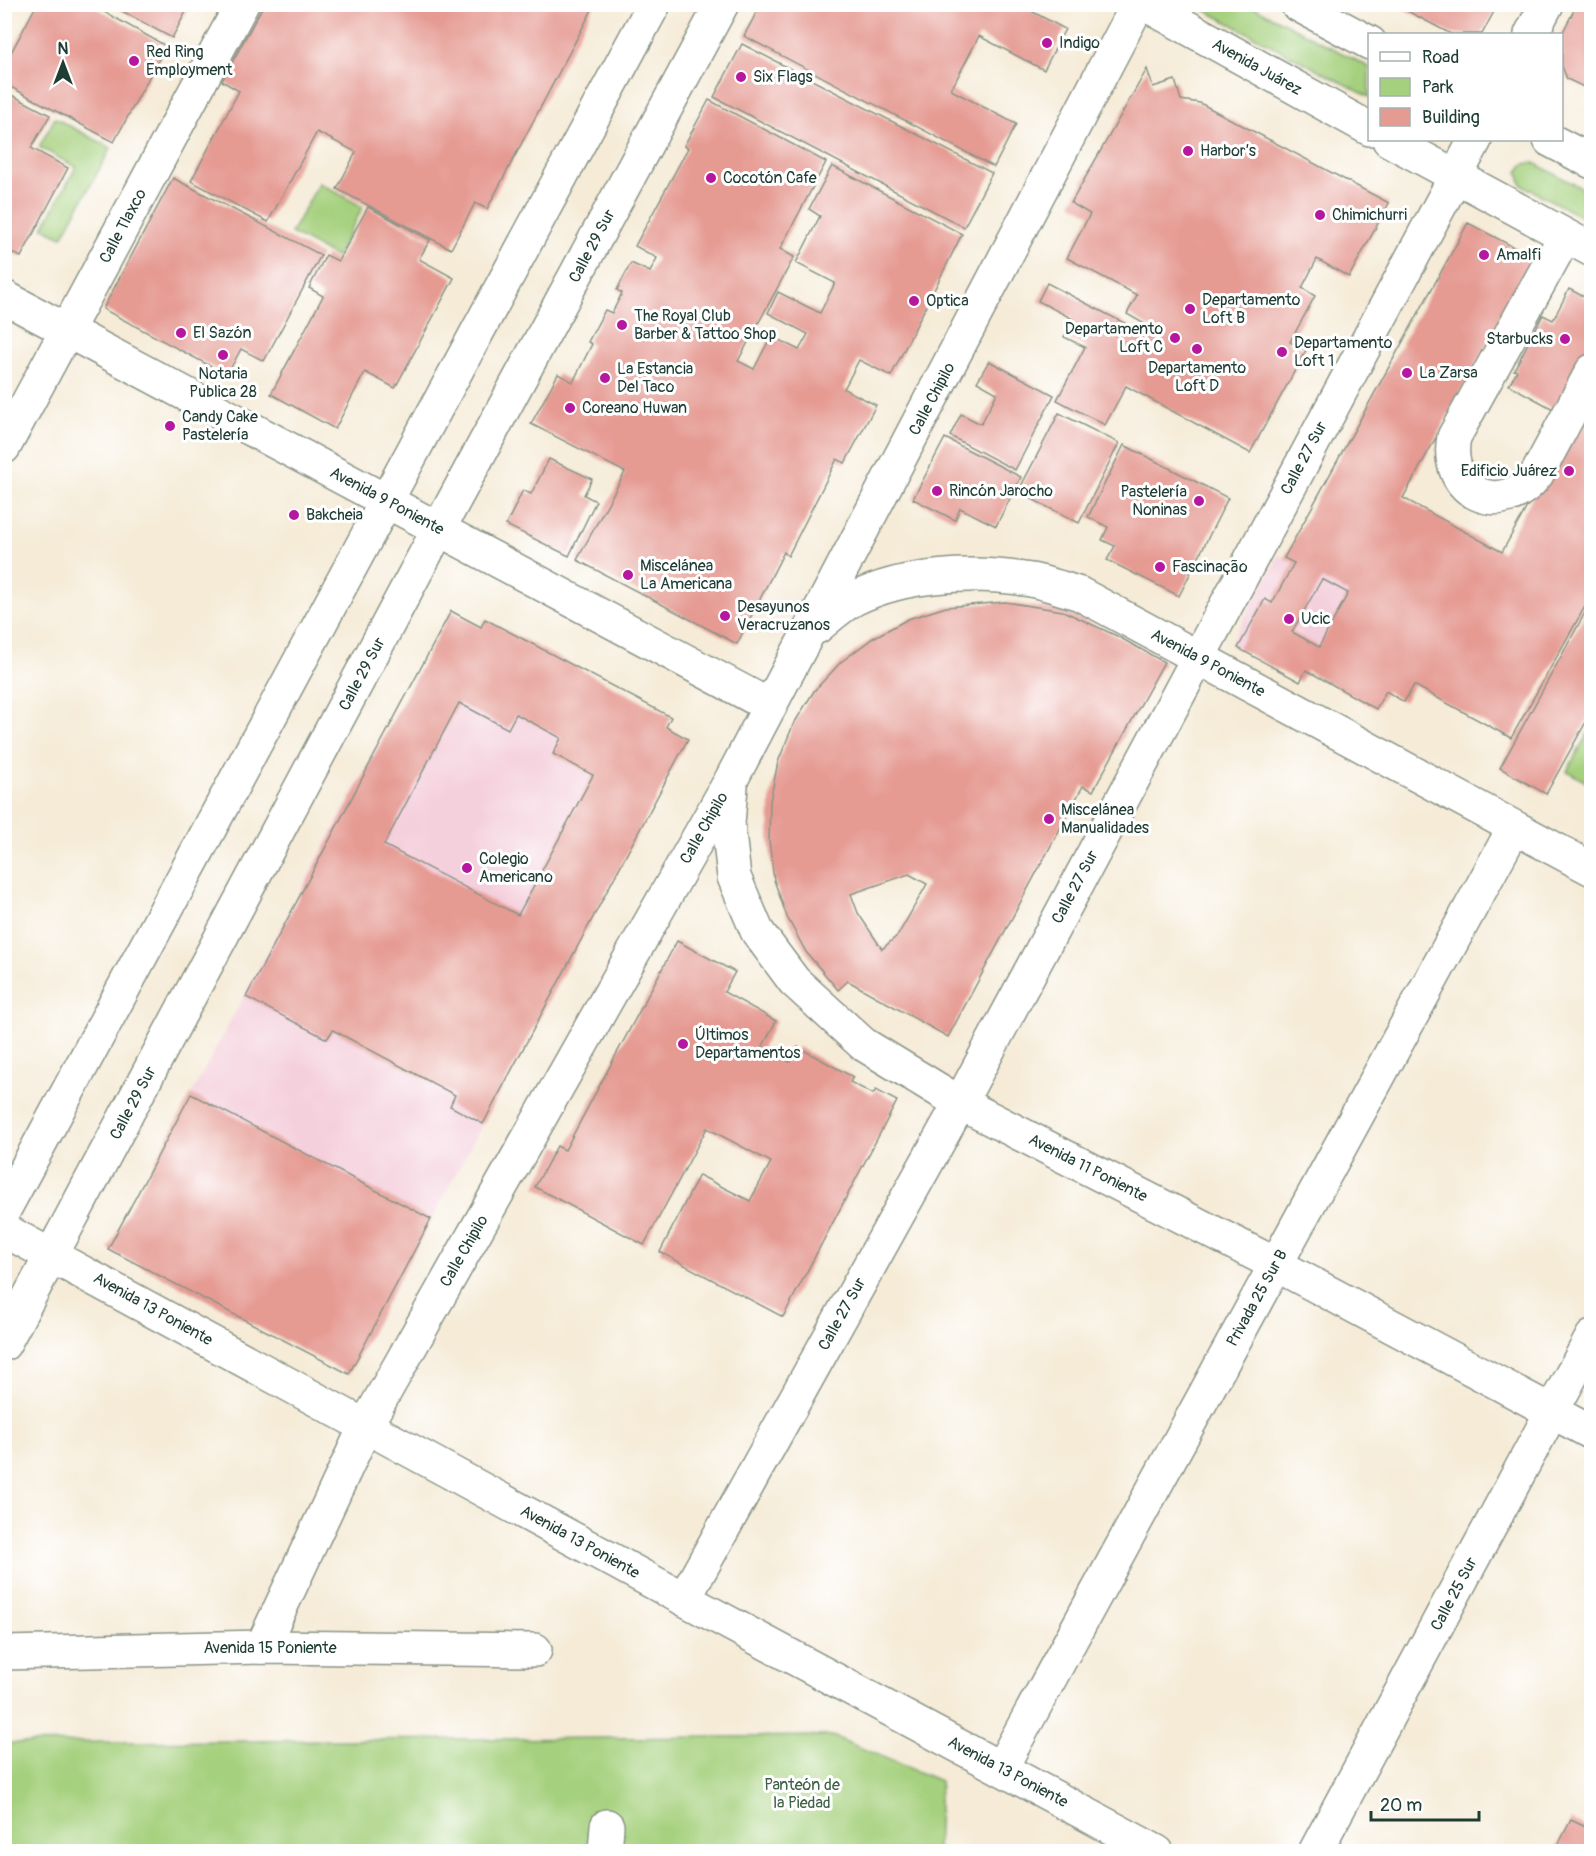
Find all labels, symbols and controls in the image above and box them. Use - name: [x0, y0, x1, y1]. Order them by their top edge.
- north arrow: [33, 33, 93, 93]
- place label: Indigo: [1059, 33, 1100, 53]
- legend: [1368, 33, 1563, 141]
- street label: Avenida Juárez: [1209, 34, 1305, 100]
- marker: Indigo: [1040, 36, 1054, 50]
- text: N: [58, 39, 69, 59]
- place label: Red Ring Employment: [146, 42, 233, 80]
- text: Road: [1422, 46, 1459, 69]
- marker: Red Ring Employment: [127, 54, 141, 68]
- place label: Six Flags: [753, 67, 813, 87]
- marker: Six Flags: [734, 70, 748, 84]
- text: Park: [1422, 76, 1454, 99]
- text: Building: [1422, 106, 1480, 129]
- place label: Harbor’s: [1200, 141, 1256, 161]
- marker: Harbor’s: [1181, 144, 1195, 158]
- place label: Cocotón Cafe: [723, 168, 817, 188]
- marker: Cocotón Cafe: [704, 171, 718, 185]
- street label: Calle Tlaxco: [95, 185, 151, 267]
- place label: Chimichurri: [1332, 205, 1407, 225]
- street label: Calle 29 Sur: [564, 206, 620, 286]
- marker: Chimichurri: [1313, 208, 1327, 222]
- place label: Amalfi: [1496, 245, 1541, 265]
- marker: Amalfi: [1477, 248, 1491, 262]
- place label: Departamento Loft B: [1202, 290, 1301, 328]
- place label: Optica: [926, 291, 969, 311]
- marker: Optica: [907, 294, 921, 308]
- marker: Departamento Loft B: [1183, 302, 1197, 316]
- place label: The Royal Club Barber & Tattoo Shop: [634, 306, 776, 344]
- marker: The Royal Club Barber & Tattoo Shop: [615, 318, 629, 332]
- place label: Departamento Loft C: [1065, 319, 1163, 357]
- place label: El Sazón: [193, 323, 252, 343]
- marker: El Sazón: [174, 326, 188, 340]
- place label: Starbucks: [1486, 329, 1553, 349]
- marker: Departamento Loft C: [1168, 331, 1182, 345]
- marker: Starbucks: [1558, 332, 1572, 346]
- place label: Departamento Loft 1: [1294, 333, 1393, 371]
- marker: Departamento Loft D: [1190, 342, 1204, 356]
- marker: Departamento Loft 1: [1275, 345, 1289, 359]
- marker: Notaria Publica 28: [216, 348, 230, 362]
- place label: Departamento Loft D: [1148, 358, 1247, 396]
- place label: La Estancia Del Taco: [617, 359, 693, 397]
- street label: Calle Chipilo: [905, 359, 960, 439]
- place label: La Zarsa: [1419, 363, 1478, 383]
- place label: Notaria Publica 28: [189, 364, 257, 402]
- marker: La Zarsa: [1400, 366, 1414, 380]
- marker: La Estancia Del Taco: [598, 371, 612, 385]
- place label: Coreano Huwan: [582, 398, 687, 418]
- marker: Coreano Huwan: [563, 401, 577, 415]
- place label: Candy Cake Pastelería: [182, 407, 258, 445]
- street label: Calle 27 Sur: [1276, 418, 1332, 498]
- marker: Candy Cake Pastelería: [163, 419, 177, 433]
- place label: Edificio Juárez: [1461, 461, 1557, 481]
- street label: Avenida 9 Poniente: [326, 462, 448, 540]
- marker: Edificio Juárez: [1562, 464, 1576, 478]
- place label: Rincón Jarocho: [949, 481, 1053, 501]
- place label: Pastelería Noninas: [1121, 482, 1187, 520]
- marker: Rincón Jarocho: [930, 484, 944, 498]
- marker: Pastelería Noninas: [1192, 494, 1206, 508]
- place label: Bakcheia: [306, 505, 363, 525]
- marker: Bakcheia: [287, 508, 301, 522]
- place label: Miscelánea La Americana: [640, 556, 732, 594]
- place label: Fascinação: [1172, 557, 1248, 577]
- marker: Fascinação: [1153, 560, 1167, 574]
- marker: Miscelánea La Americana: [621, 568, 635, 582]
- place label: Desayunos Veracruzanos: [737, 597, 830, 635]
- marker: Desayunos Veracruzanos: [718, 609, 732, 623]
- place label: Ucic: [1301, 609, 1331, 629]
- marker: Ucic: [1282, 612, 1296, 626]
- street label: Avenida 9 Poniente: [1147, 624, 1269, 702]
- street label: Calle 29 Sur: [334, 634, 390, 714]
- street label: Calle Chipilo: [675, 788, 733, 867]
- place label: Miscelánea Manualidades: [1061, 800, 1149, 838]
- marker: Miscelánea Manualidades: [1042, 812, 1056, 826]
- street label: Calle 27 Sur: [1047, 847, 1103, 927]
- place label: Colegio Americano: [479, 849, 553, 887]
- marker: Colegio Americano: [460, 861, 474, 875]
- place label: Últimos Departamentos: [695, 1025, 800, 1063]
- marker: Últimos Departamentos: [676, 1037, 690, 1051]
- street label: Calle 29 Sur: [105, 1063, 161, 1143]
- street label: Avenida 11 Poniente: [1025, 1129, 1151, 1207]
- street label: Calle Chipilo: [435, 1211, 493, 1290]
- street label: Privada 25 Sur B: [1222, 1246, 1292, 1350]
- street label: Avenida 13 Poniente: [90, 1268, 216, 1350]
- street label: Calle 27 Sur: [814, 1274, 870, 1354]
- street label: Avenida 13 Poniente: [517, 1501, 643, 1583]
- street label: Calle 25 Sur: [1426, 1554, 1482, 1634]
- street label: Avenida 15 Poniente: [203, 1638, 337, 1658]
- street label: Avenida 13 Poniente: [944, 1732, 1072, 1812]
- park label: Panteón de la Piedad: [764, 1775, 840, 1813]
- scale bar: [1371, 1784, 1479, 1822]
- text: 20 m: [1380, 1794, 1422, 1817]

